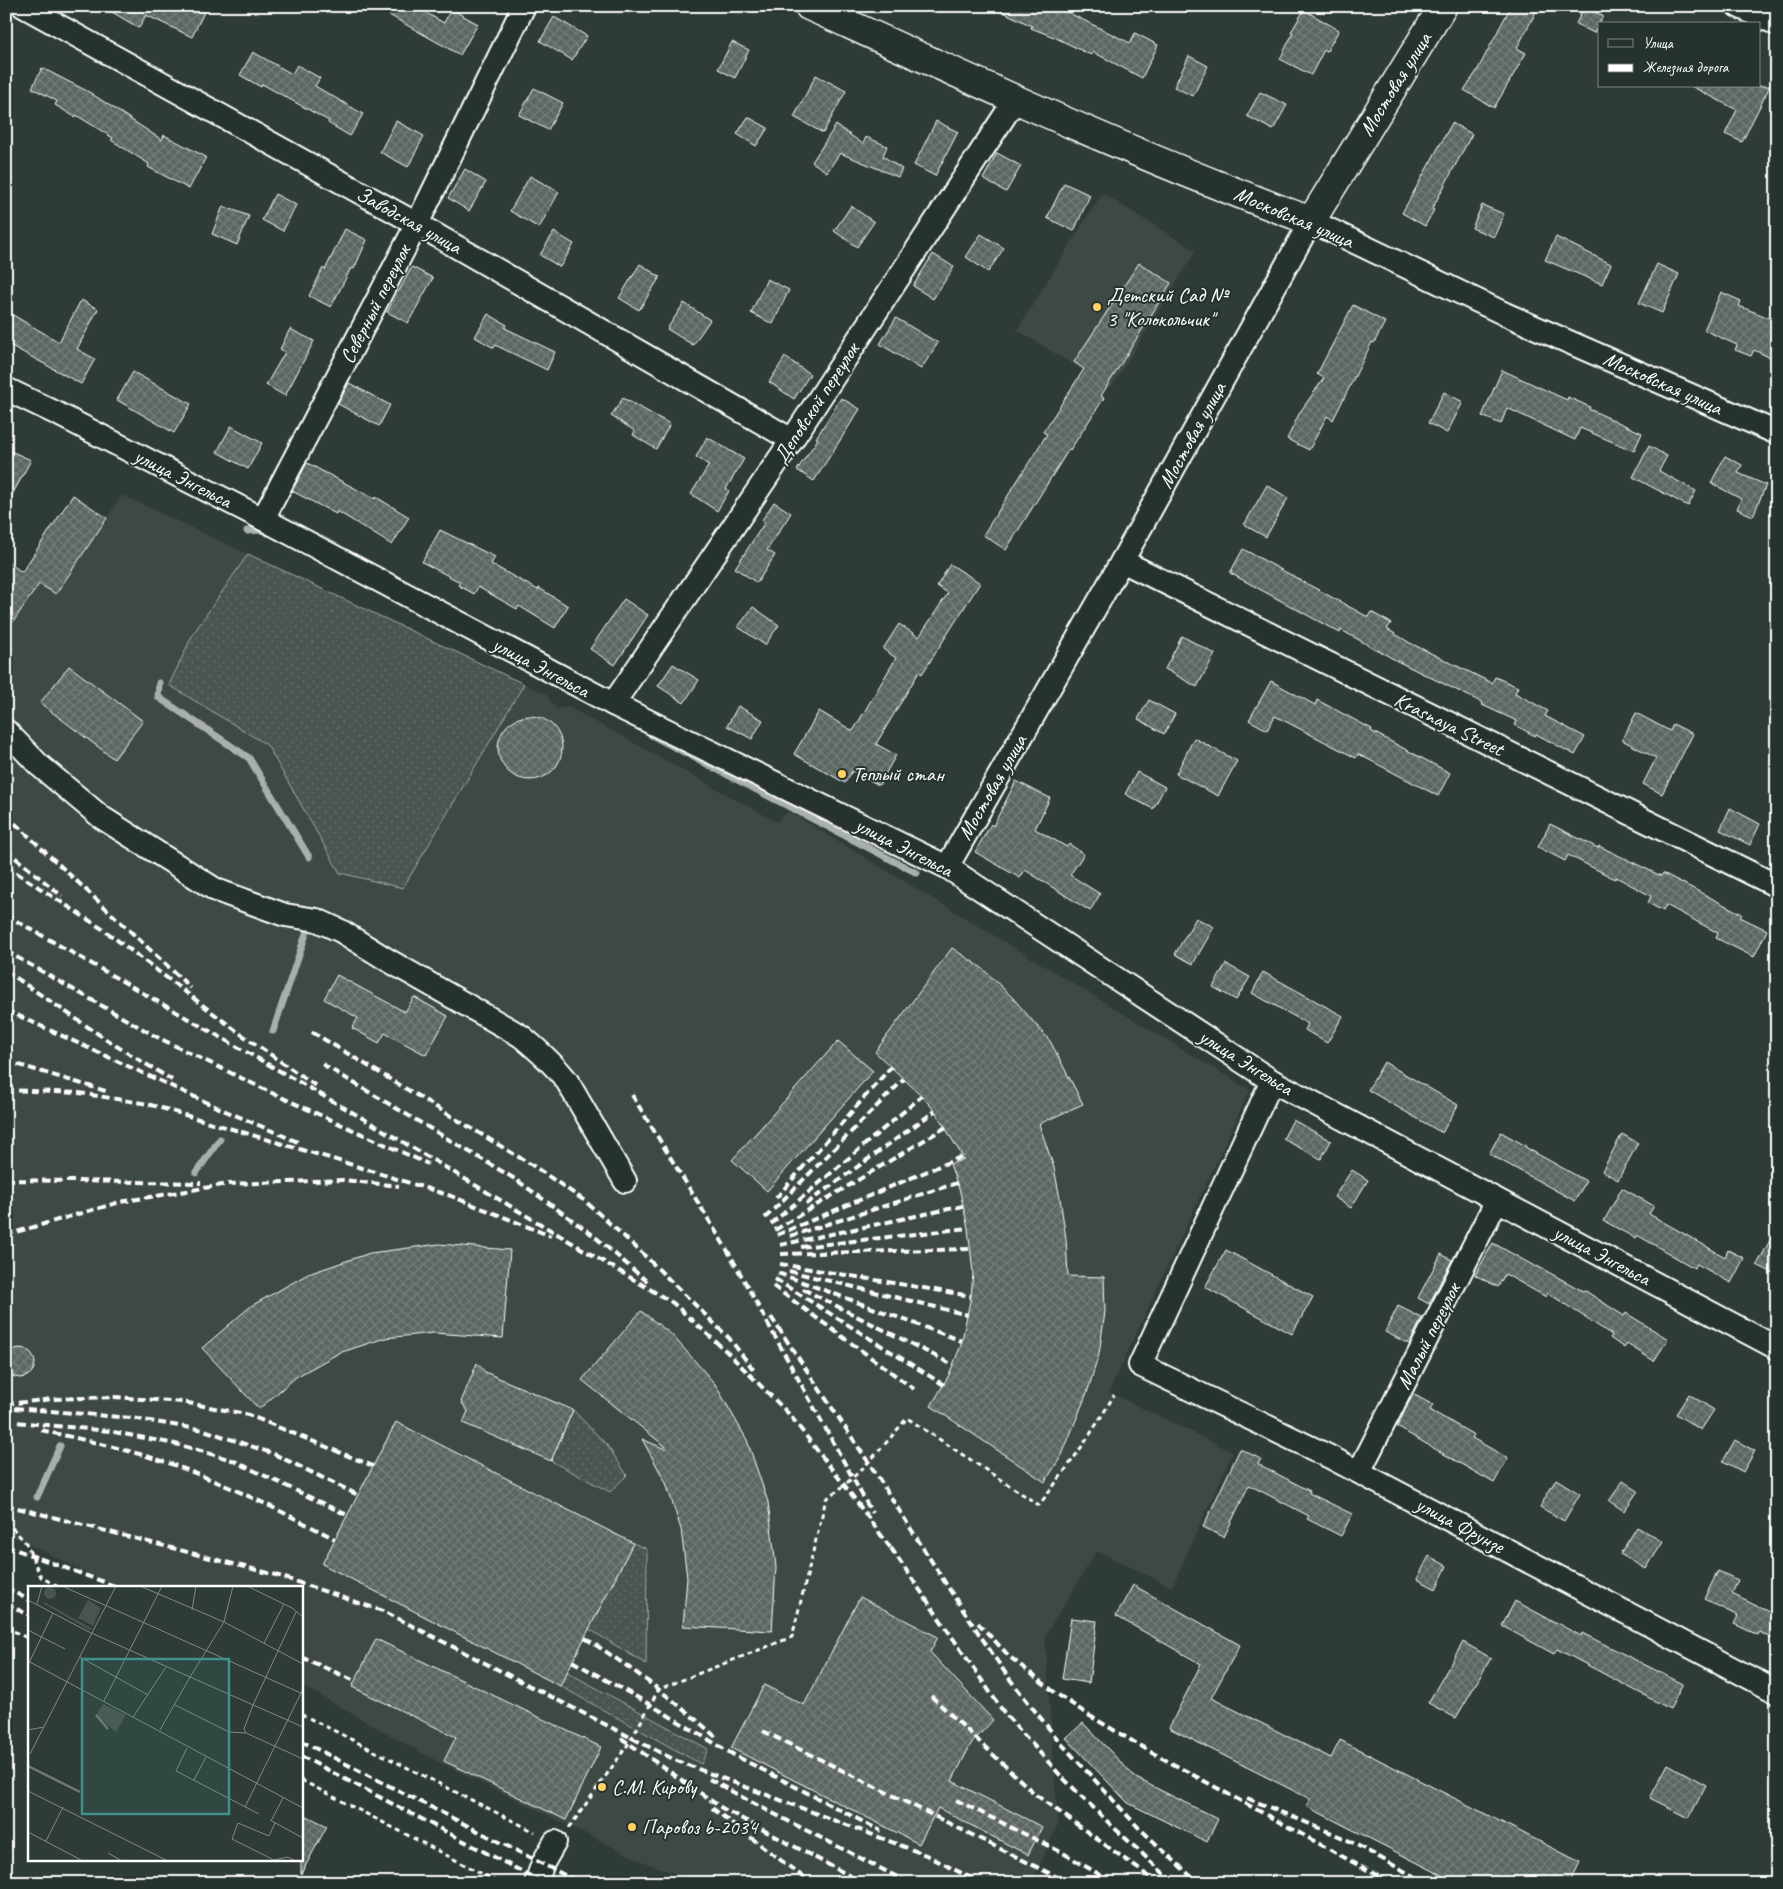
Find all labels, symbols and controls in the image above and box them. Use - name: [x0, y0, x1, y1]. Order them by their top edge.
- legend: [1598, 22, 1760, 88]
- street label: Мостовая улица: [1353, 26, 1438, 141]
- text: Улица: [1643, 34, 1674, 53]
- text: Железная дорога: [1643, 58, 1730, 77]
- street label: Заводская улица: [352, 180, 468, 260]
- street label: Московская улица: [1230, 180, 1359, 255]
- street label: Северный переулок: [334, 238, 417, 368]
- place label: Детский Сад № 3 "Колокольчик": [1107, 282, 1230, 332]
- marker: Детский Сад № 3 "Колокольчик": [1091, 301, 1103, 313]
- street label: Деповской переулок: [767, 336, 866, 468]
- street label: Московская улица: [1600, 345, 1728, 421]
- street label: Мостовая улица: [1152, 376, 1233, 493]
- street label: улица Энгельса: [128, 442, 237, 514]
- street label: улица Энгельса: [487, 630, 595, 704]
- street label: Krasnaya Street: [1390, 686, 1510, 763]
- street label: Мостовая улица: [951, 728, 1033, 844]
- place label: Теплый стан: [852, 761, 945, 787]
- marker: Теплый стан: [836, 768, 848, 780]
- street label: улица Энгельса: [849, 811, 958, 883]
- street label: улица Энгельса: [1193, 1022, 1299, 1102]
- street label: улица Энгельса: [1548, 1218, 1656, 1292]
- street label: Малый переулок: [1390, 1277, 1467, 1393]
- street label: улица Фрунзе: [1410, 1490, 1510, 1560]
- inset map: [28, 1586, 302, 1862]
- place label: С.М. Кирову: [612, 1774, 698, 1800]
- marker: С.М. Кирову: [596, 1781, 608, 1793]
- place label: Паровоз b-2034: [642, 1814, 760, 1840]
- marker: Паровоз b-2034: [626, 1821, 638, 1833]

